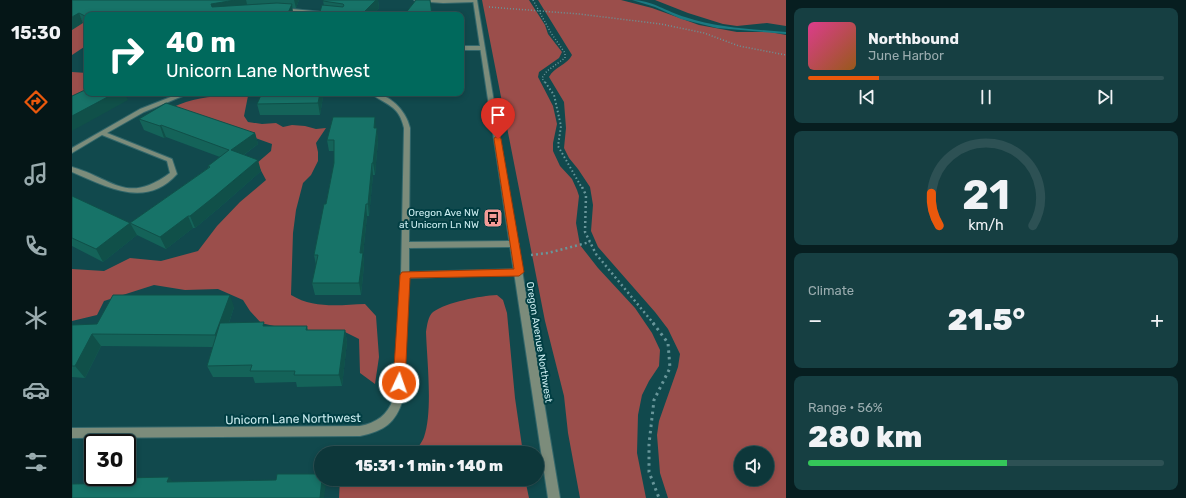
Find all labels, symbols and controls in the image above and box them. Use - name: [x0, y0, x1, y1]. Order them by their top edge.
- text: 15:30: [11, 22, 61, 44]
- text: 40 m: [166, 26, 236, 59]
- icon: right: [100, 28, 152, 80]
- text: Northbound: [868, 30, 959, 48]
- text: June Harbor: [868, 48, 944, 63]
- text: Unicorn Lane Northwest: [166, 60, 370, 82]
- icon: previous: [856, 86, 878, 108]
- icon: pause: [975, 86, 997, 108]
- icon: next: [1094, 86, 1116, 108]
- icon: directions: [22, 88, 50, 116]
- pin: [481, 98, 515, 139]
- icon: arrive: [487, 104, 509, 126]
- icon: music: [22, 160, 50, 188]
- text: 21: [962, 170, 1010, 219]
- place label: Oregon Ave NW at Unicorn Ln NW: [399, 207, 479, 231]
- bus stop icon: Oregon Ave NW at Unicorn Ln NW: [482, 207, 504, 229]
- text: km/h: [968, 216, 1004, 233]
- icon: phone: [22, 232, 50, 260]
- street label: Oregon Avenue Northwest: [524, 281, 555, 404]
- text: Climate: [808, 283, 854, 298]
- text: 21.5°: [947, 302, 1025, 338]
- icon: climate: [22, 304, 50, 332]
- text: −: [808, 307, 822, 334]
- text: +: [1150, 307, 1164, 334]
- position arrow: [378, 362, 420, 404]
- icon: car: [22, 376, 50, 404]
- text: Range · 56%: [808, 400, 883, 415]
- street label: Unicorn Lane Northwest: [225, 411, 361, 427]
- text: 280 km: [808, 419, 922, 455]
- speed limit sign: 30: [84, 434, 136, 486]
- map controls: [734, 446, 774, 486]
- button: sound: [734, 446, 774, 486]
- icon: filters: [22, 448, 50, 476]
- text: 15:31 · 1 min · 140 m: [355, 457, 503, 475]

